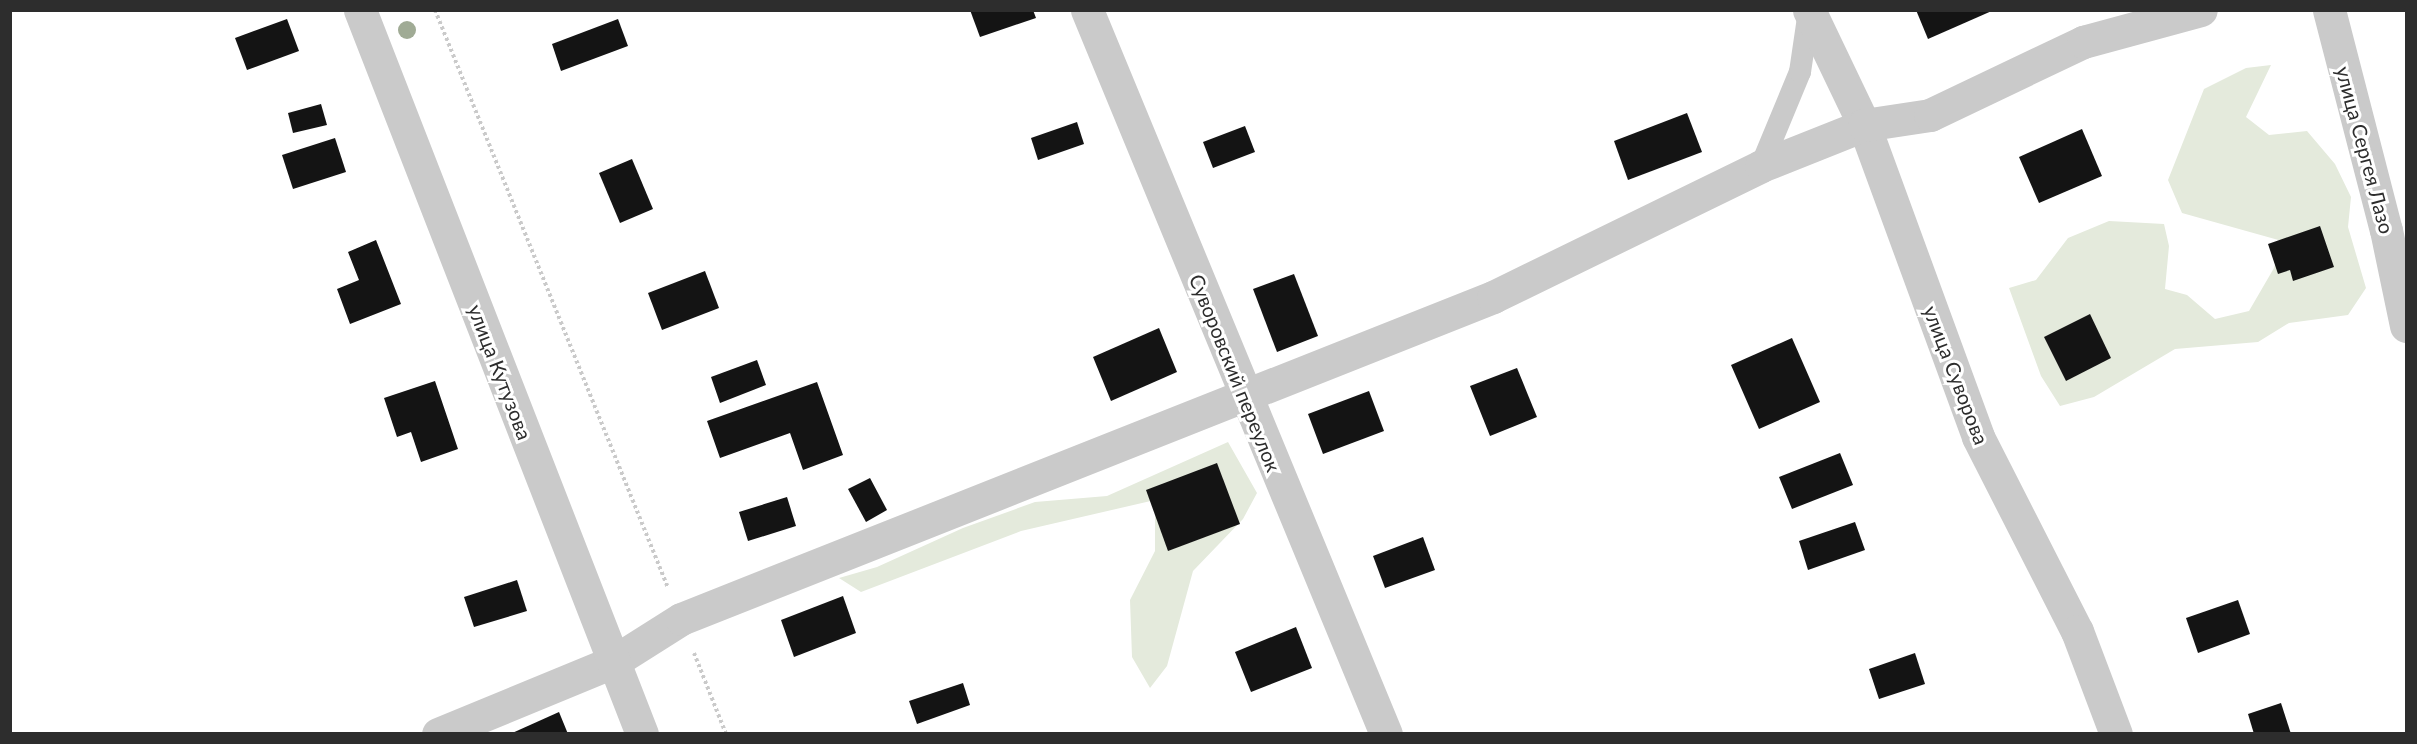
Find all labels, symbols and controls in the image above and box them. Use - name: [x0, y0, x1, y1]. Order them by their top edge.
- street label: улица Сергея Лазо: [2331, 64, 2399, 236]
- street label: Суворовский переулок: [1184, 271, 1286, 475]
- street label: улица Кутузова: [463, 301, 537, 443]
- street label: улица Суворова: [1919, 302, 1993, 448]

